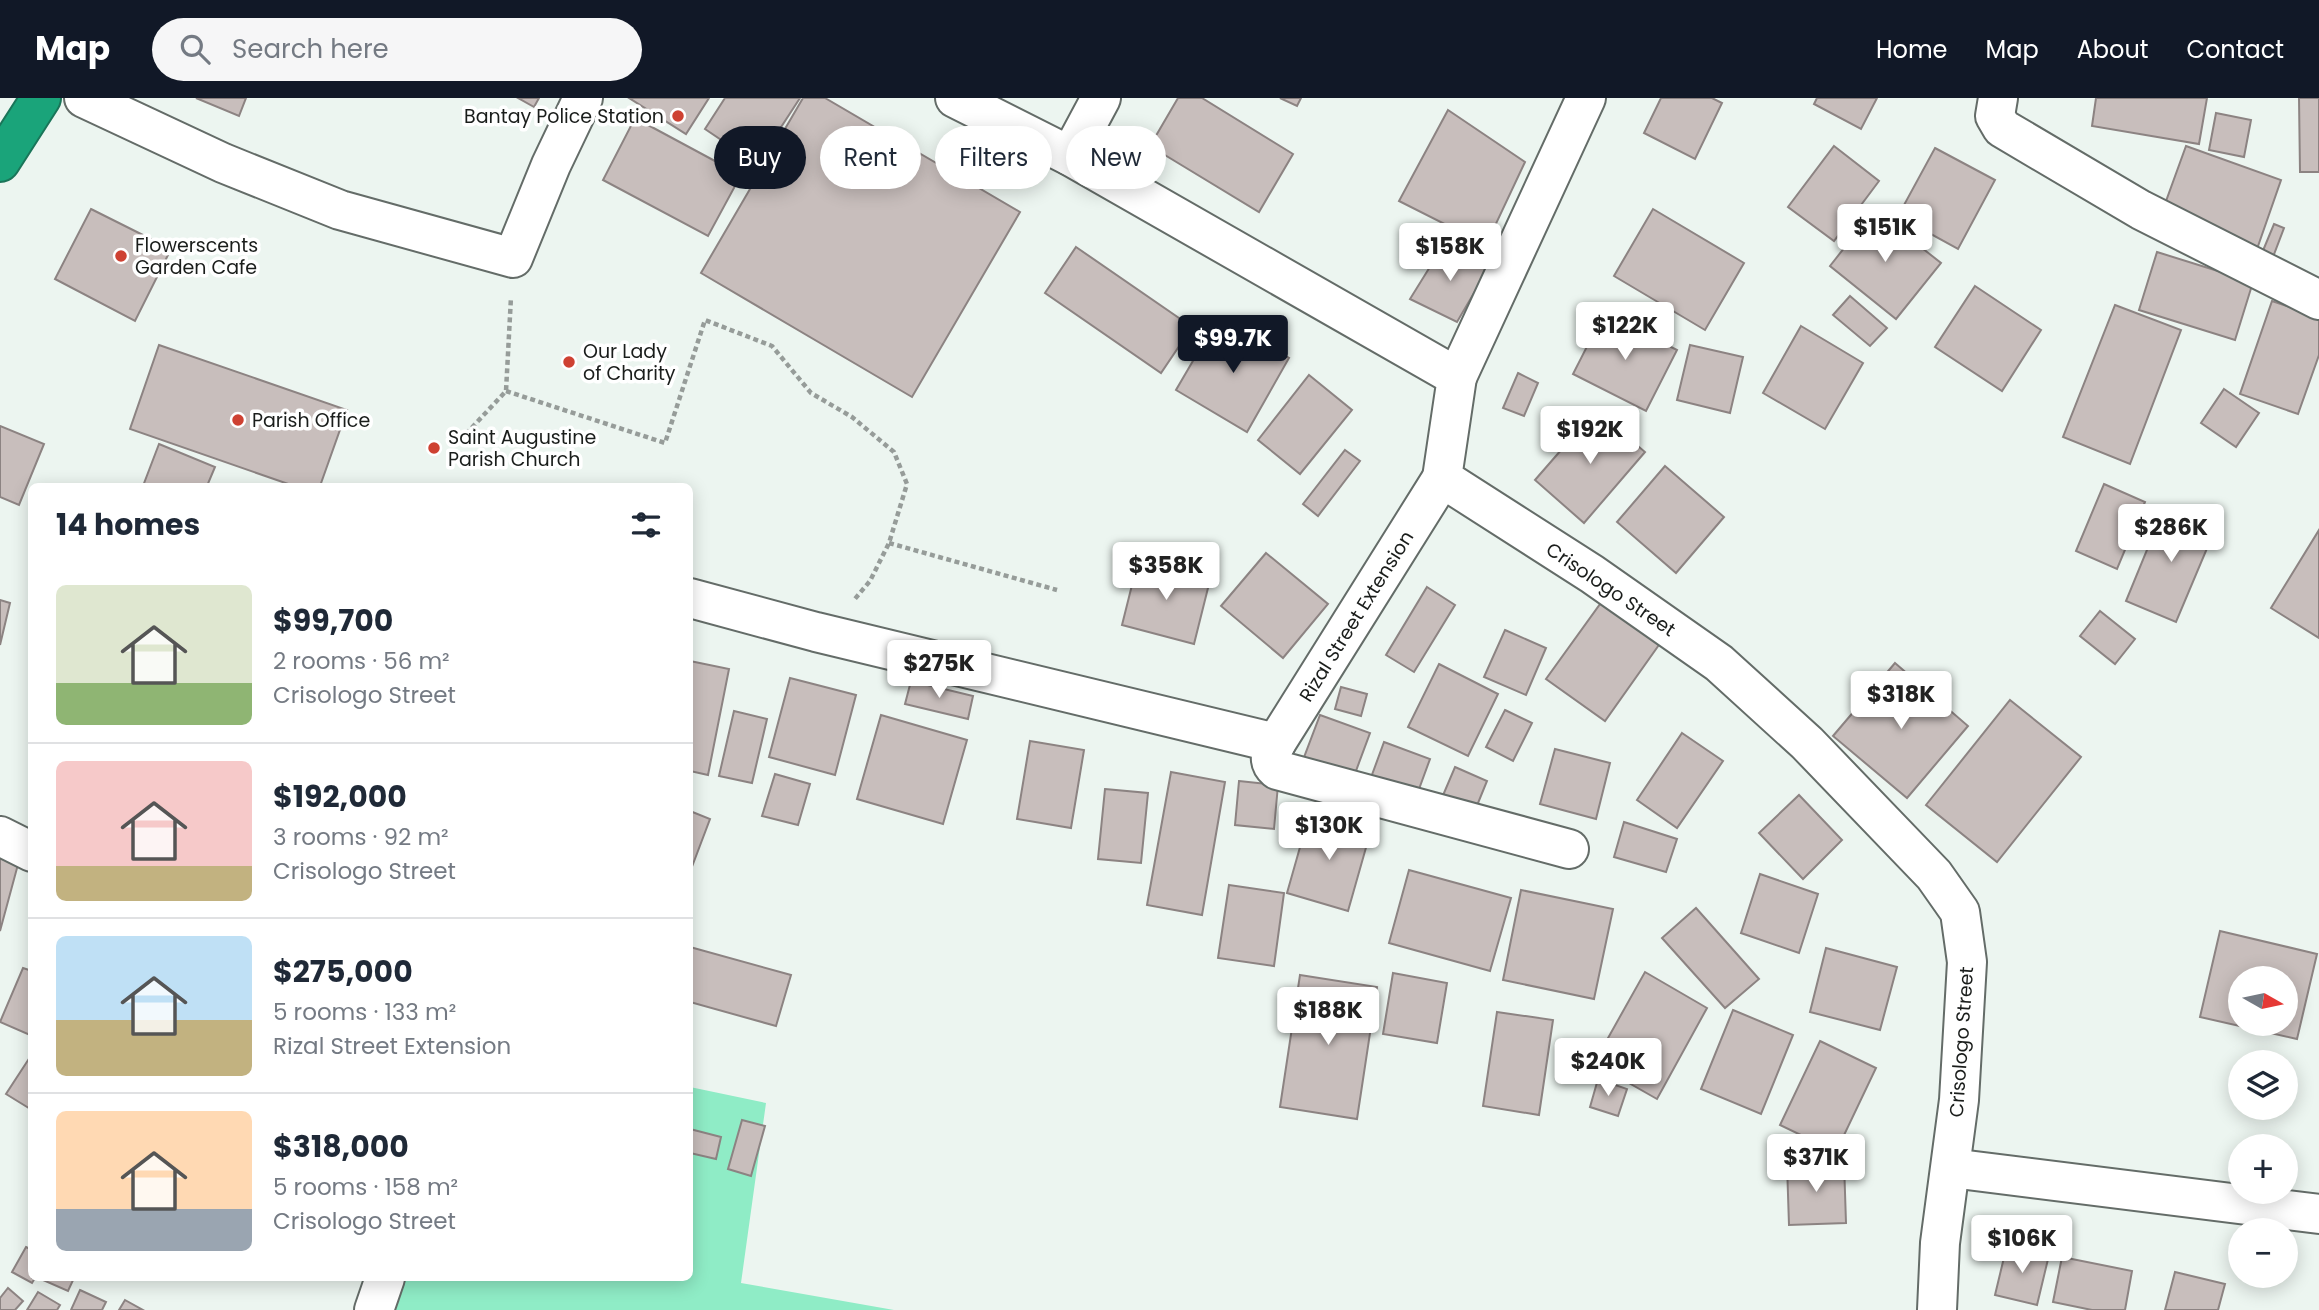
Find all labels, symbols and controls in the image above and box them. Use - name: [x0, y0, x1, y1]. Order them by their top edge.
- search box: [152, 18, 642, 81]
- text: Map: [35, 25, 110, 72]
- icon: search: [176, 30, 214, 68]
- text: Search here: [232, 31, 389, 67]
- text: Home: [1876, 33, 1948, 66]
- text: Map: [1986, 33, 2039, 66]
- text: About: [2077, 33, 2148, 66]
- text: Contact: [2186, 33, 2284, 66]
- place label: Bantay Police Station: [464, 103, 664, 130]
- marker: Bantay Police Station: [670, 108, 686, 124]
- chip: Buy: [714, 126, 806, 189]
- chip: Rent: [820, 126, 921, 189]
- chip: Filters: [935, 126, 1052, 189]
- chip: New: [1066, 126, 1166, 189]
- pin: $151K: [1836, 204, 1934, 264]
- text: $151K: [1853, 211, 1917, 243]
- pin: $158K: [1401, 223, 1499, 283]
- text: $158K: [1415, 230, 1485, 262]
- place label: Flowerscents Garden Cafe: [135, 232, 258, 281]
- marker: Flowerscents Garden Cafe: [113, 248, 129, 264]
- pin: $122K: [1576, 302, 1674, 362]
- text: $122K: [1592, 309, 1658, 341]
- pin: $99.7K: [1176, 316, 1290, 375]
- text: $99.7K: [1194, 322, 1272, 354]
- place label: Our Lady of Charity: [583, 338, 676, 387]
- marker: Our Lady of Charity: [561, 354, 577, 370]
- pin: $192K: [1541, 406, 1639, 466]
- place label: Parish Office: [252, 407, 370, 434]
- marker: Parish Office: [230, 412, 246, 428]
- text: $192K: [1556, 413, 1624, 445]
- place label: Saint Augustine Parish Church: [448, 424, 596, 473]
- marker: Saint Augustine Parish Church: [426, 440, 442, 456]
- text: 14 homes: [56, 503, 200, 546]
- pin: $286K: [2122, 504, 2220, 564]
- icon: filters: [627, 506, 665, 544]
- text: $286K: [2134, 511, 2208, 543]
- street label: Rizal Street Extension: [1293, 526, 1420, 707]
- street label: Crisologo Street: [1541, 536, 1681, 643]
- pin: $358K: [1117, 542, 1215, 602]
- text: $358K: [1129, 549, 1203, 581]
- text: $99,700: [273, 599, 393, 642]
- icon: home: [112, 613, 196, 697]
- pin: $275K: [890, 640, 988, 700]
- text: 2 rooms · 56 m²: [273, 645, 450, 677]
- text: $275K: [903, 647, 975, 679]
- pin: $318K: [1852, 672, 1950, 731]
- text: $318K: [1867, 678, 1935, 710]
- text: Crisologo Street: [273, 679, 456, 711]
- text: $192,000: [273, 775, 407, 818]
- icon: home: [112, 789, 196, 873]
- pin: $130K: [1280, 802, 1378, 862]
- text: $130K: [1295, 809, 1363, 841]
- text: 3 rooms · 92 m²: [273, 821, 449, 853]
- text: Crisologo Street: [273, 855, 456, 887]
- text: $275,000: [273, 950, 413, 993]
- icon: home: [112, 964, 196, 1048]
- street label: Crisologo Street: [1943, 966, 1980, 1118]
- north arrow: [2228, 966, 2298, 1036]
- map controls: [2228, 966, 2298, 1288]
- pin: $188K: [1279, 988, 1377, 1047]
- text: $188K: [1293, 994, 1363, 1026]
- text: 5 rooms · 133 m²: [273, 996, 456, 1028]
- text: Rizal Street Extension: [273, 1030, 511, 1062]
- pin: $240K: [1559, 1038, 1657, 1098]
- text: $240K: [1571, 1045, 1645, 1077]
- button: layers: [2228, 1050, 2298, 1120]
- text: $318,000: [273, 1125, 409, 1168]
- pin: $371K: [1767, 1134, 1865, 1194]
- button: +: [2228, 1134, 2298, 1204]
- icon: home: [112, 1139, 196, 1223]
- text: $371K: [1783, 1141, 1849, 1173]
- text: 5 rooms · 158 m²: [273, 1171, 458, 1203]
- text: Crisologo Street: [273, 1205, 456, 1237]
- pin: $106K: [1973, 1216, 2071, 1275]
- button: −: [2228, 1218, 2298, 1288]
- text: $106K: [1987, 1222, 2057, 1254]

